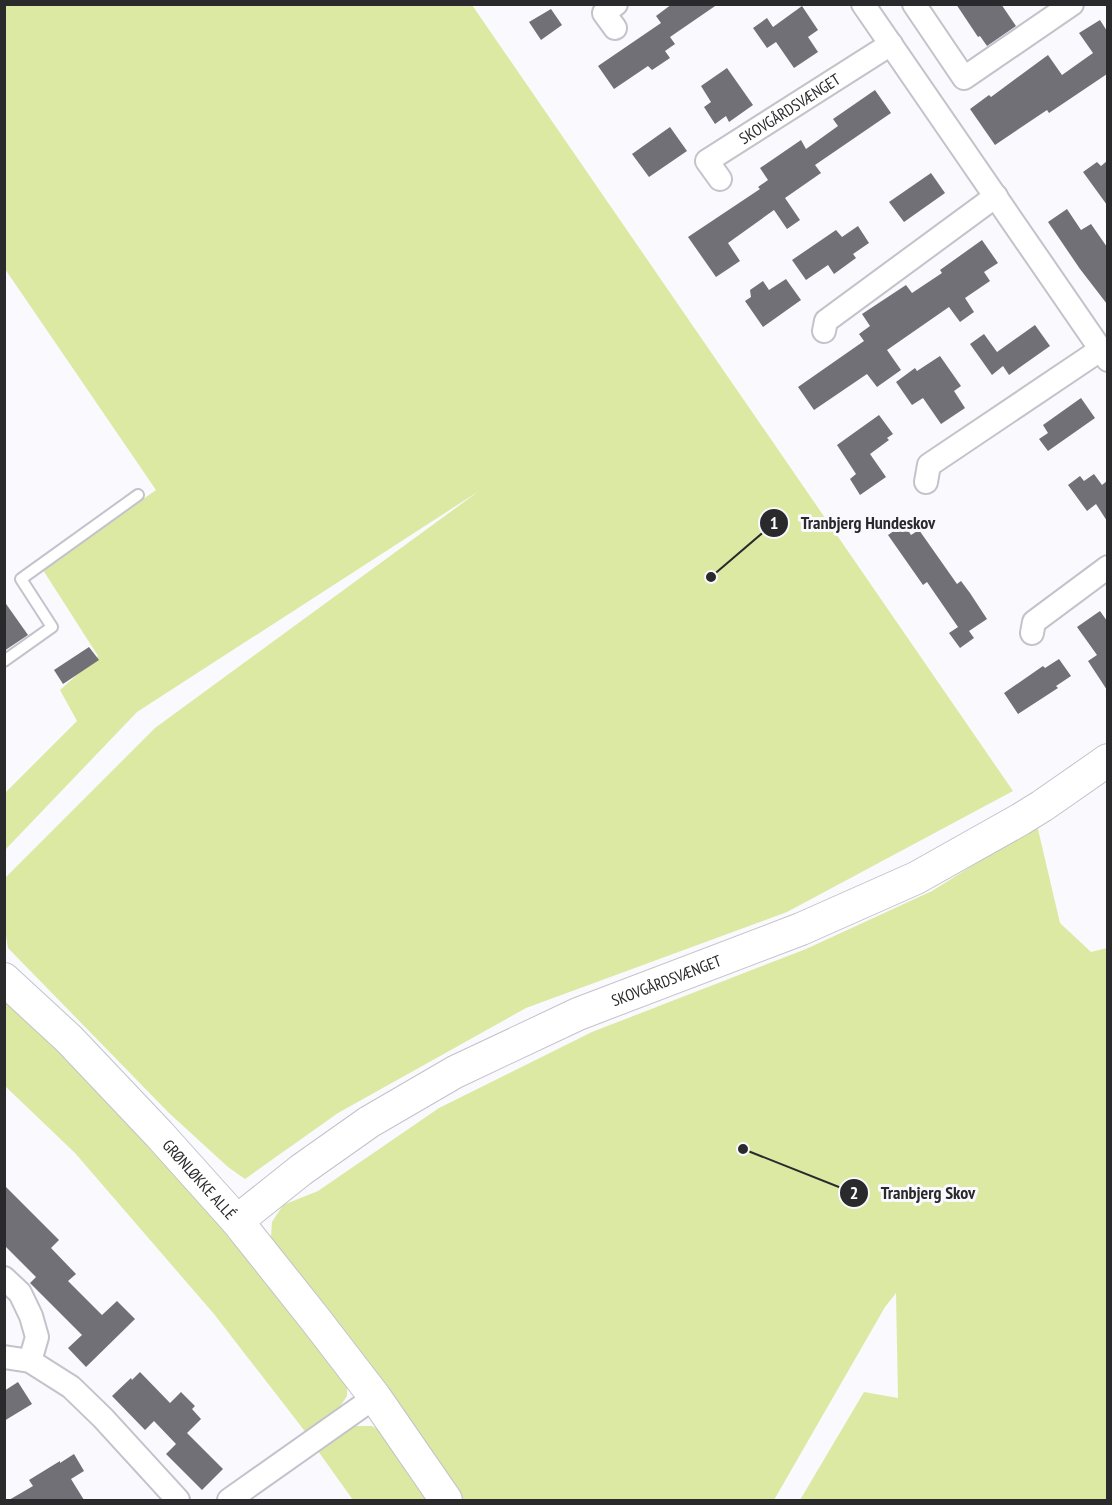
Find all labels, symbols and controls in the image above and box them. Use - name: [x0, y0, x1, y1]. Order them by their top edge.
- street label: SKOVGÅRDSVÆNGET: [735, 69, 844, 148]
- callout: Tranbjerg Hundeskov: [759, 505, 947, 541]
- text: 1: [770, 511, 778, 534]
- text: Tranbjerg Hundeskov: [801, 511, 936, 534]
- street label: SKOVGÅRDSVÆNGET: [609, 950, 724, 1010]
- street label: GRØNLØKKE ALLÉ: [159, 1135, 241, 1223]
- callout: Tranbjerg Skov: [839, 1175, 988, 1211]
- text: 2: [850, 1181, 858, 1204]
- text: Tranbjerg Skov: [881, 1181, 976, 1204]

